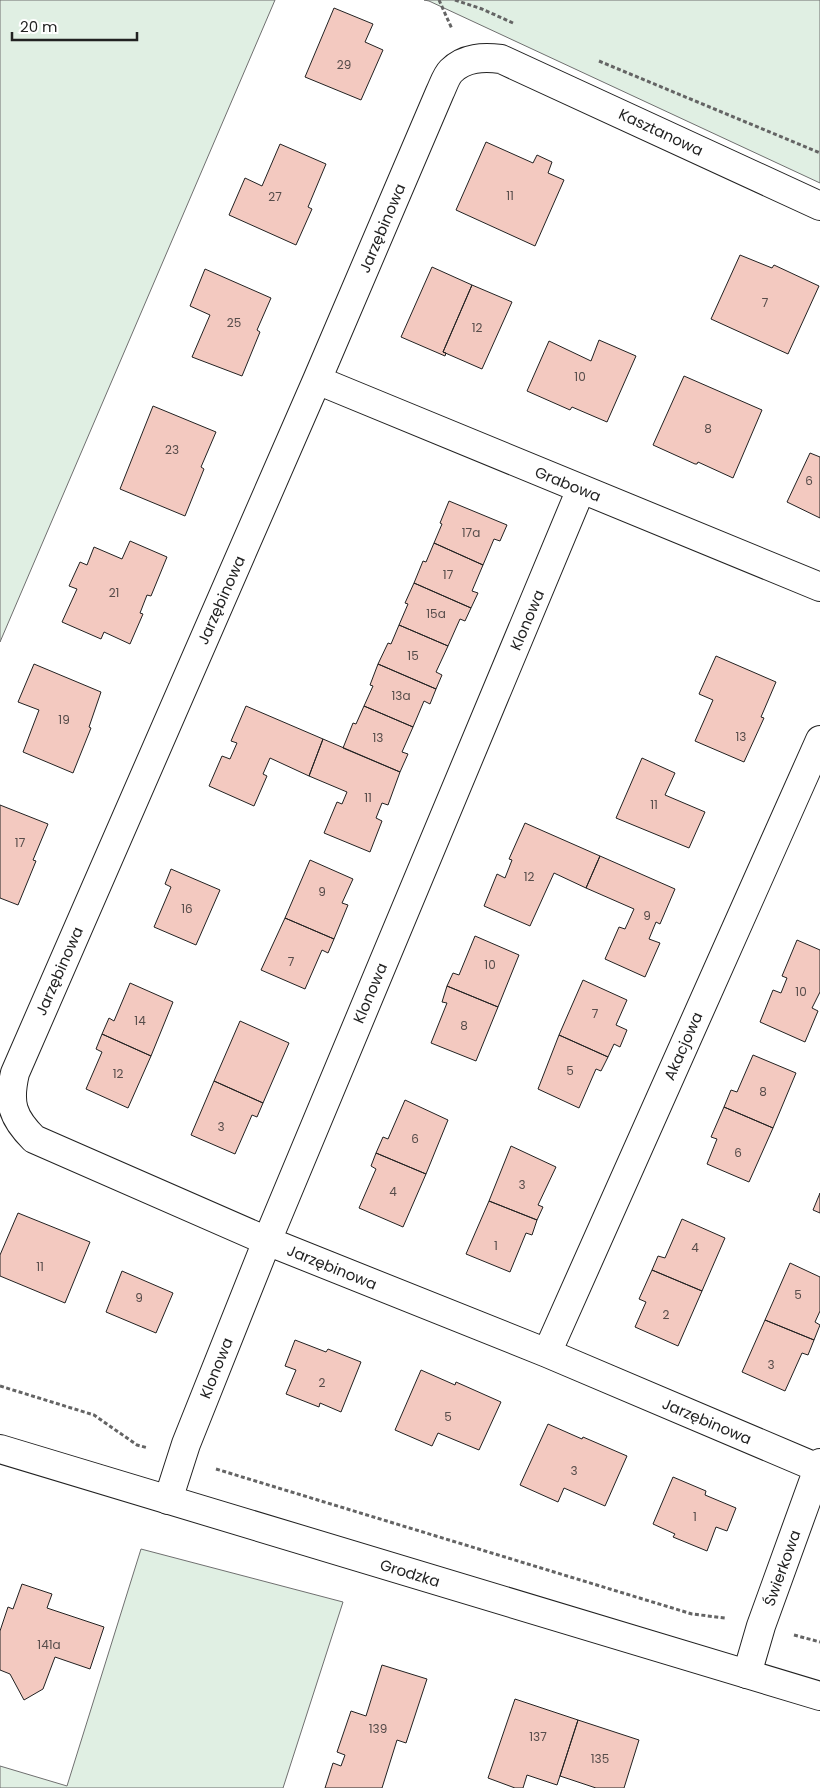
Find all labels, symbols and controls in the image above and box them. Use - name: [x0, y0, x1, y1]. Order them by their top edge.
- scale bar: [12, 10, 138, 42]
- text: 20 m: [20, 16, 58, 37]
- house number: 29: [337, 56, 351, 73]
- street label: Kasztanowa: [615, 103, 707, 161]
- street label: Jarzębinowa: [354, 180, 410, 276]
- house number: 11: [506, 187, 514, 204]
- house number: 27: [268, 188, 282, 205]
- house number: 7: [762, 294, 769, 311]
- house number: 25: [227, 314, 241, 331]
- house number: 12: [472, 319, 482, 336]
- house number: 10: [574, 368, 586, 385]
- house number: 8: [704, 420, 712, 437]
- house number: 23: [165, 441, 179, 458]
- street label: Grabowa: [532, 461, 604, 507]
- house number: 6: [805, 472, 813, 489]
- house number: 17a: [462, 524, 480, 541]
- street label: Jarzębinowa: [192, 552, 250, 648]
- house number: 17: [443, 566, 454, 583]
- house number: 21: [109, 584, 119, 601]
- street label: Klonowa: [505, 586, 549, 654]
- house number: 15a: [426, 605, 446, 622]
- house number: 15: [407, 647, 419, 664]
- house number: 13a: [391, 687, 411, 704]
- house number: 19: [58, 711, 70, 728]
- house number: 13: [736, 728, 746, 745]
- house number: 13: [373, 729, 383, 746]
- house number: 11: [364, 789, 372, 806]
- house number: 11: [650, 796, 658, 813]
- house number: 17: [15, 834, 26, 851]
- house number: 12: [524, 868, 534, 885]
- house number: 9: [318, 883, 326, 900]
- house number: 16: [181, 900, 193, 917]
- house number: 9: [643, 907, 651, 924]
- street label: Jarzębinowa: [30, 923, 88, 1019]
- house number: 7: [288, 953, 295, 970]
- house number: 10: [484, 956, 496, 973]
- street label: Klonowa: [348, 959, 392, 1027]
- house number: 10: [795, 983, 807, 1000]
- house number: 7: [592, 1005, 599, 1022]
- street label: Akacjowa: [659, 1008, 707, 1084]
- house number: 14: [134, 1012, 146, 1029]
- house number: 8: [460, 1017, 468, 1034]
- house number: 5: [566, 1062, 574, 1079]
- house number: 12: [113, 1065, 123, 1082]
- house number: 8: [759, 1083, 767, 1100]
- house number: 3: [217, 1118, 225, 1135]
- house number: 6: [411, 1130, 419, 1147]
- house number: 6: [734, 1144, 742, 1161]
- house number: 3: [518, 1176, 526, 1193]
- house number: 4: [389, 1183, 397, 1200]
- house number: 1: [494, 1237, 498, 1254]
- street label: Jarzębinowa: [284, 1239, 380, 1295]
- house number: 4: [691, 1239, 699, 1256]
- house number: 11: [36, 1258, 44, 1275]
- house number: 5: [794, 1286, 802, 1303]
- house number: 9: [135, 1289, 143, 1306]
- house number: 2: [663, 1306, 670, 1323]
- street label: Klonowa: [194, 1334, 238, 1402]
- house number: 3: [767, 1356, 775, 1373]
- house number: 2: [319, 1374, 326, 1391]
- street label: Jarzębinowa: [659, 1393, 755, 1449]
- house number: 5: [444, 1408, 452, 1425]
- house number: 3: [570, 1462, 578, 1479]
- house number: 1: [693, 1508, 697, 1525]
- street label: Świerkowa: [759, 1527, 805, 1609]
- street label: Grodzka: [377, 1554, 443, 1592]
- house number: 141a: [37, 1636, 61, 1653]
- house number: 139: [369, 1720, 387, 1737]
- house number: 137: [529, 1728, 547, 1745]
- house number: 135: [591, 1750, 609, 1767]

